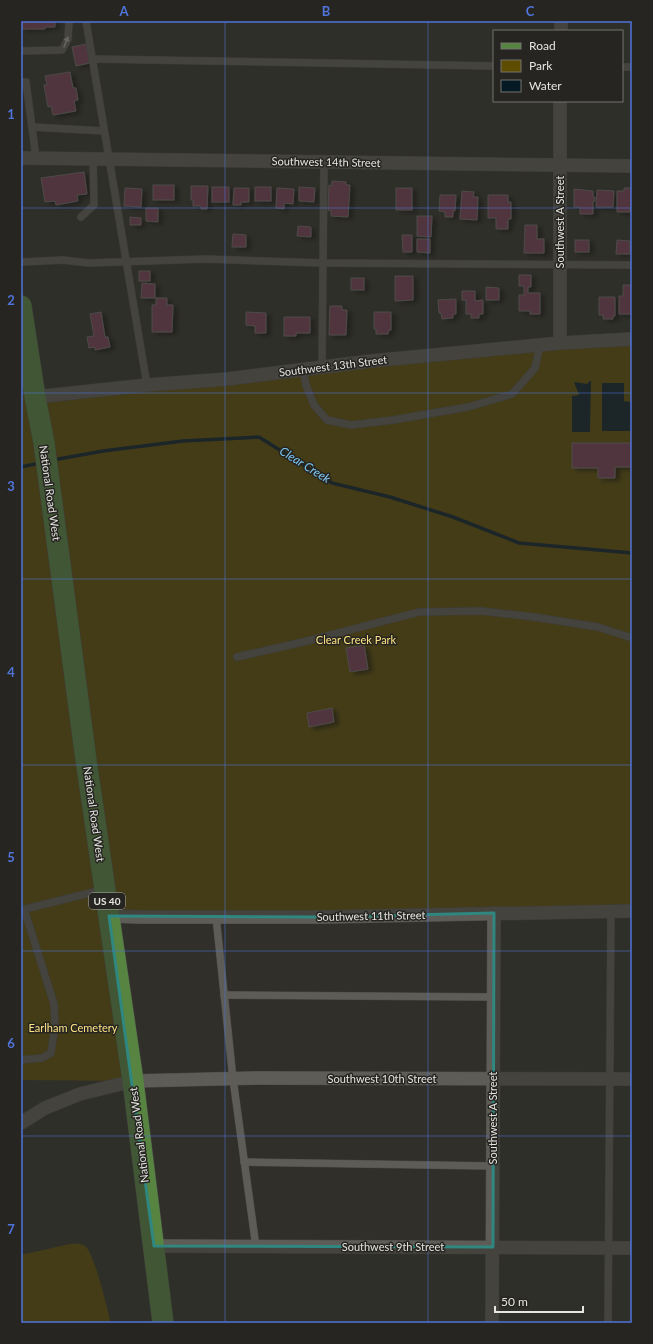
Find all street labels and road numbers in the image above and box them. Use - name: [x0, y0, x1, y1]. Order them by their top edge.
- street label: Southwest 14th Street: [271, 154, 381, 169]
- street label: Southwest A Street: [553, 176, 566, 268]
- street label: Southwest 13th Street: [278, 352, 388, 379]
- street label: National Road West: [37, 444, 64, 541]
- street label: National Road West: [81, 765, 108, 862]
- road number: US 40: [89, 893, 125, 909]
- street label: Southwest 11th Street: [316, 908, 426, 923]
- street label: Southwest 10th Street: [328, 1072, 436, 1085]
- street label: Southwest A Street: [486, 1072, 499, 1164]
- street label: National Road West: [126, 1087, 151, 1184]
- street label: Southwest 9th Street: [342, 1240, 444, 1253]

